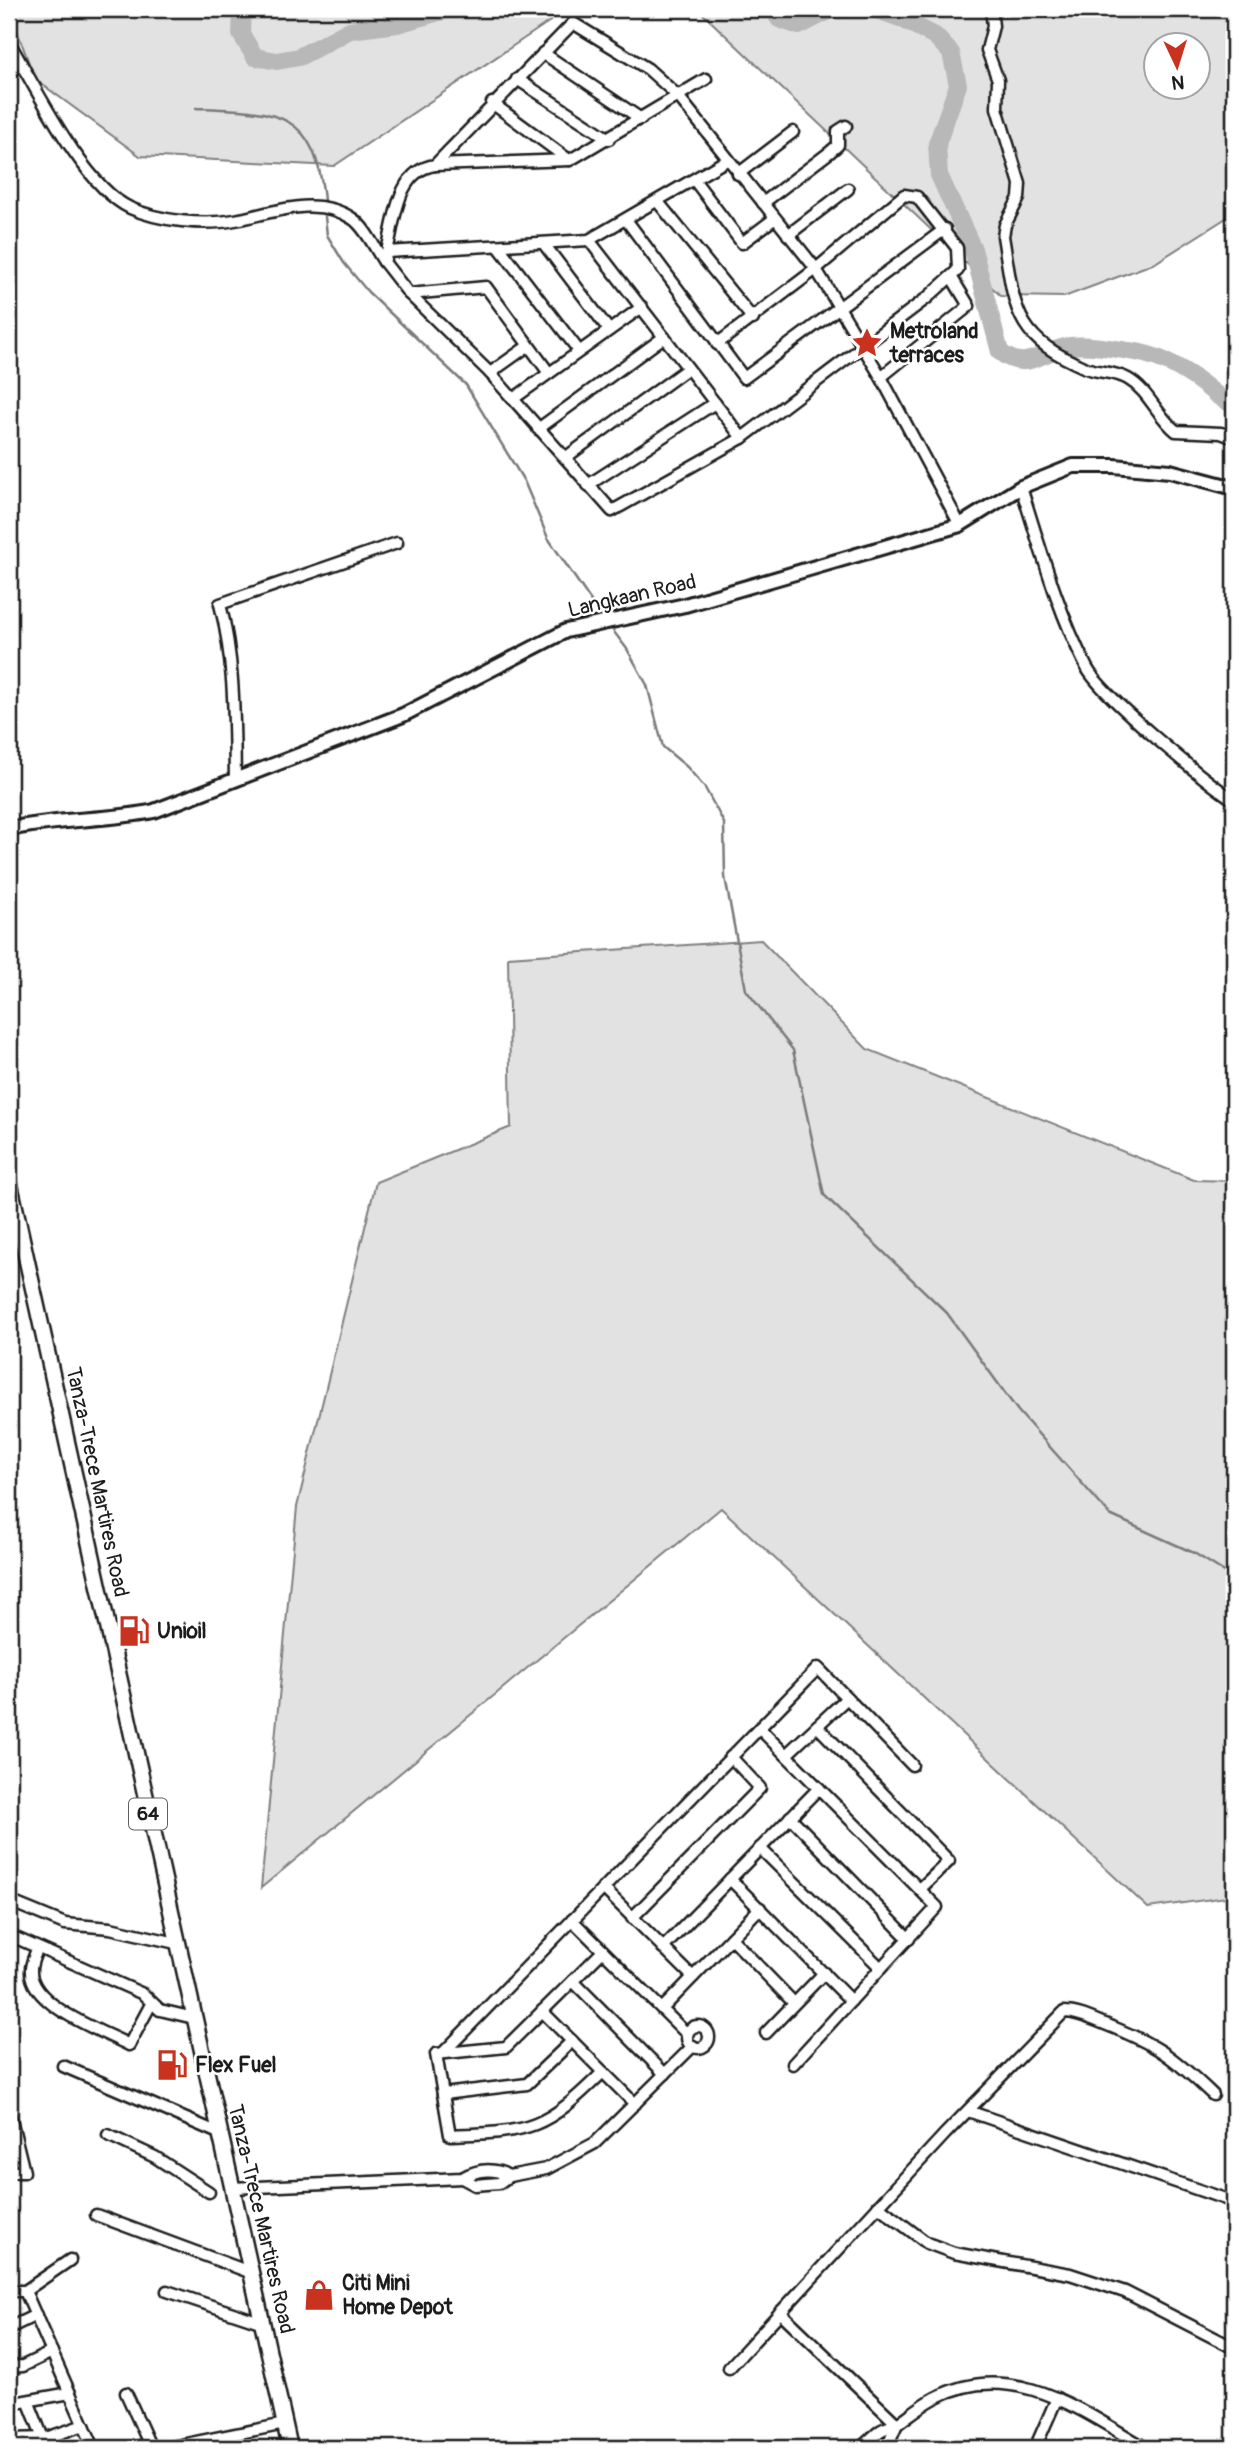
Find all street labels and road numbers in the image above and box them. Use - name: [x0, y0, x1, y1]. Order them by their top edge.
- street label: Langkaan Road: [565, 568, 699, 624]
- street label: Tanza-Trece Martires Road: [59, 1364, 135, 1600]
- road number: 64: [129, 1798, 167, 1830]
- street label: Tanza-Trece Martires Road: [221, 2102, 301, 2336]

